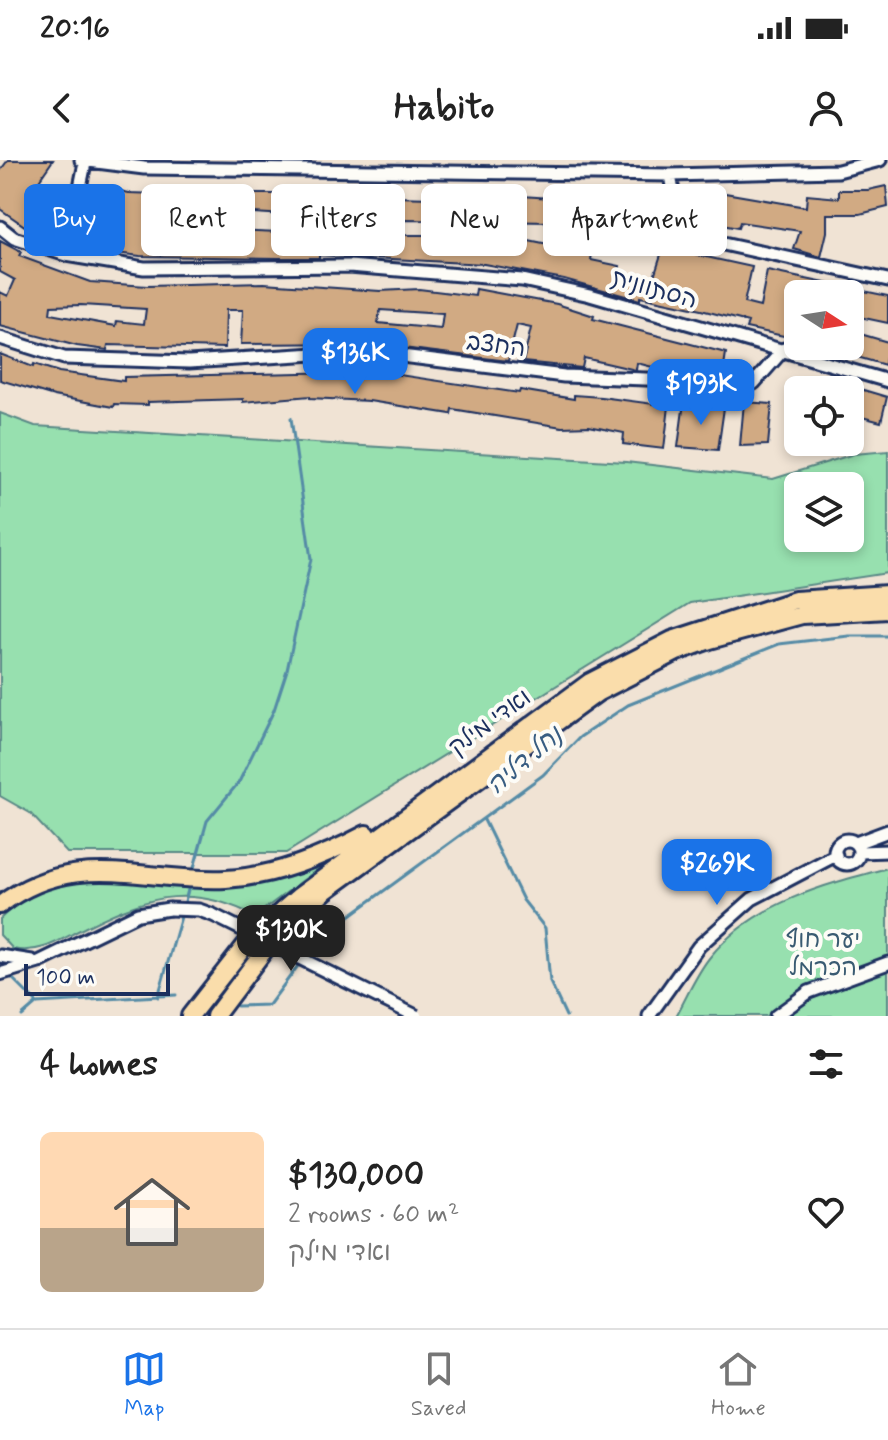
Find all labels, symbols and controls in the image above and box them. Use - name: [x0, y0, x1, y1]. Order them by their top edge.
- text: 20:16: [40, 9, 110, 48]
- text: Habito: [394, 85, 494, 132]
- icon: back: [40, 86, 84, 130]
- icon: person: [804, 86, 848, 130]
- chip: Buy: [24, 184, 125, 256]
- chip: Rent: [141, 184, 255, 256]
- chip: Filters: [271, 184, 405, 256]
- chip: New: [421, 184, 527, 256]
- chip: Apartment: [543, 184, 727, 256]
- street label: הסתוונית: [607, 263, 701, 317]
- north arrow: [784, 280, 864, 360]
- map controls: [784, 280, 864, 552]
- street label: החצב: [465, 327, 527, 365]
- pin: $136K: [299, 328, 411, 396]
- text: $136K: [321, 337, 389, 371]
- pin: $193K: [645, 359, 757, 427]
- text: $193K: [665, 368, 737, 402]
- button: locate: [784, 376, 864, 456]
- button: layers: [784, 472, 864, 552]
- street label: ואדי מילק: [442, 683, 538, 763]
- water label: נחל דליה: [480, 718, 571, 803]
- pin: $269K: [661, 839, 773, 907]
- text: $269K: [680, 848, 754, 882]
- pin: $130K: [235, 905, 347, 973]
- text: $130K: [255, 914, 327, 948]
- park label: יער חוף הכרמל: [786, 925, 860, 984]
- scale bar: [24, 960, 170, 996]
- text: 100 m: [36, 964, 95, 992]
- text: 4 homes: [40, 1042, 158, 1087]
- icon: filters: [804, 1042, 848, 1086]
- text: $130,000: [288, 1153, 424, 1198]
- icon: home: [104, 1164, 200, 1260]
- icon: heart: [804, 1190, 848, 1234]
- text: 2 rooms · 60 m²: [288, 1198, 459, 1232]
- text: ואדי מילק: [288, 1236, 391, 1270]
- tab: Map: [122, 1347, 166, 1423]
- tab: Saved: [411, 1347, 466, 1423]
- tab: Home: [711, 1347, 766, 1423]

